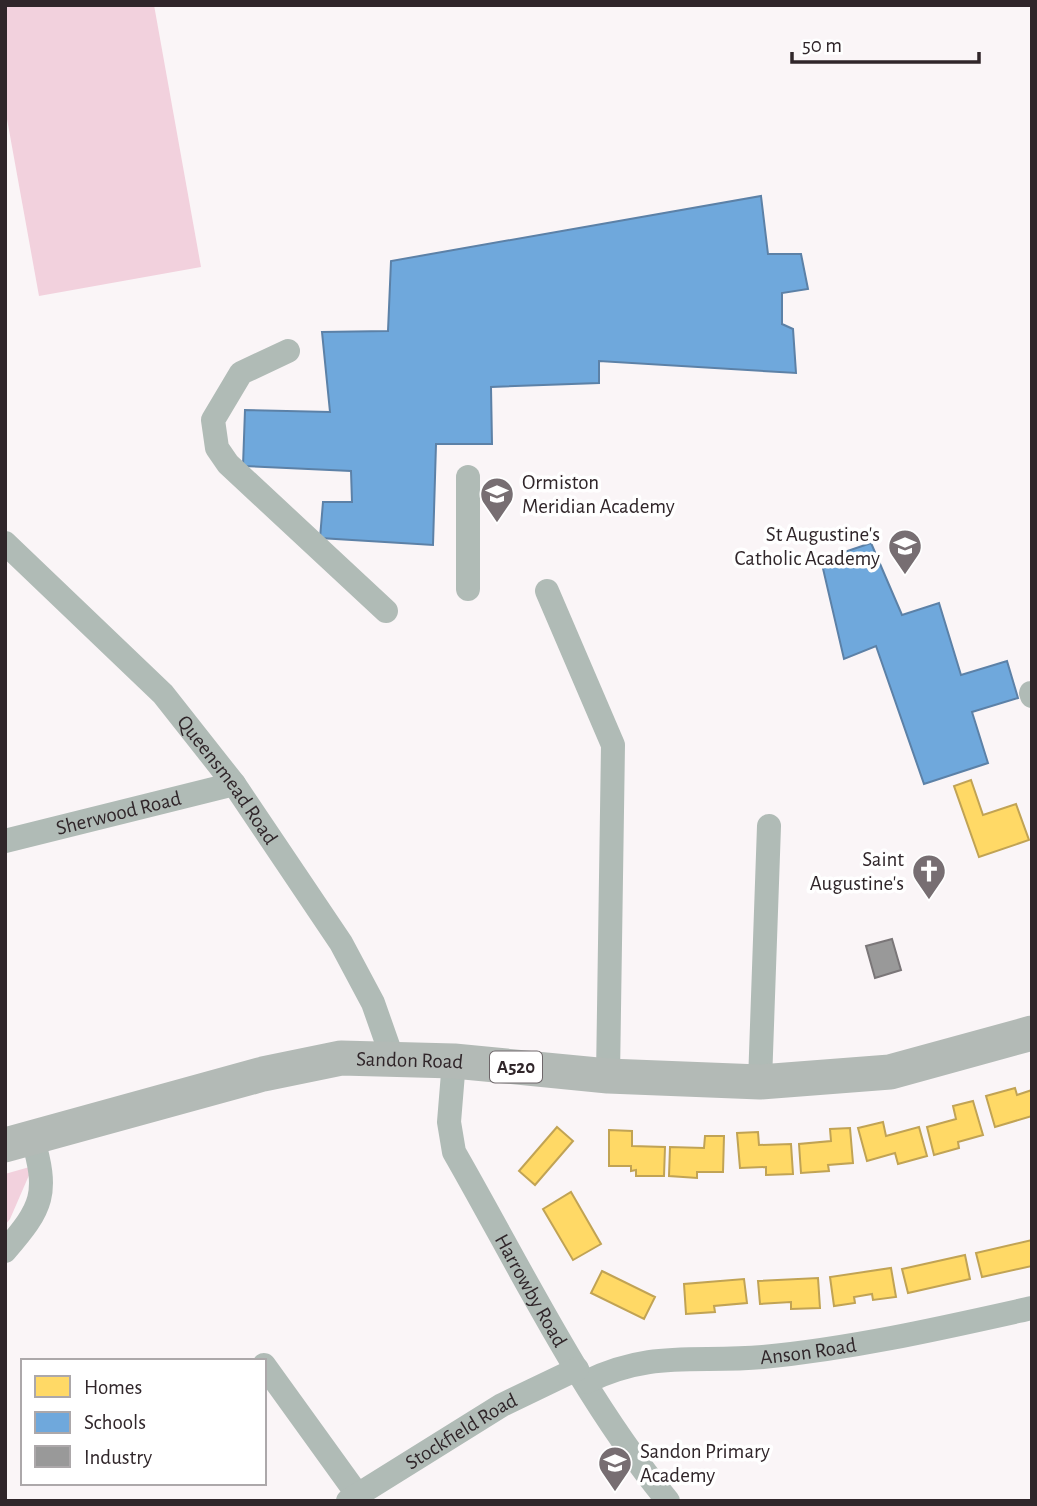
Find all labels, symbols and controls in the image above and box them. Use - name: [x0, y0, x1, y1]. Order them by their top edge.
- scale bar: [792, 21, 979, 65]
- text: 50 m: [802, 35, 842, 56]
- place label: Ormiston Meridian Academy: [522, 472, 675, 517]
- school or university icon: Ormiston Meridian Academy: [478, 475, 516, 524]
- place label: St Augustine's Catholic Academy: [734, 524, 880, 569]
- school or university icon: St Augustine's Catholic Academy: [886, 527, 924, 576]
- street label: Queensmead Road: [173, 711, 282, 848]
- street label: Sherwood Road: [54, 787, 183, 838]
- place label: Saint Augustine's: [810, 849, 904, 894]
- church icon: Saint Augustine's: [910, 852, 948, 901]
- street label: Sandon Road: [356, 1048, 464, 1072]
- road number: A520: [490, 1051, 542, 1082]
- street label: Harrowby Road: [491, 1230, 571, 1351]
- street label: Anson Road: [759, 1334, 858, 1368]
- legend: [21, 1359, 266, 1485]
- text: Homes: [84, 1377, 142, 1398]
- street label: Stockfield Road: [401, 1389, 520, 1473]
- text: Schools: [84, 1412, 146, 1433]
- place label: Sandon Primary Academy: [640, 1441, 770, 1486]
- school or university icon: Sandon Primary Academy: [596, 1444, 634, 1493]
- text: Industry: [84, 1447, 152, 1468]

